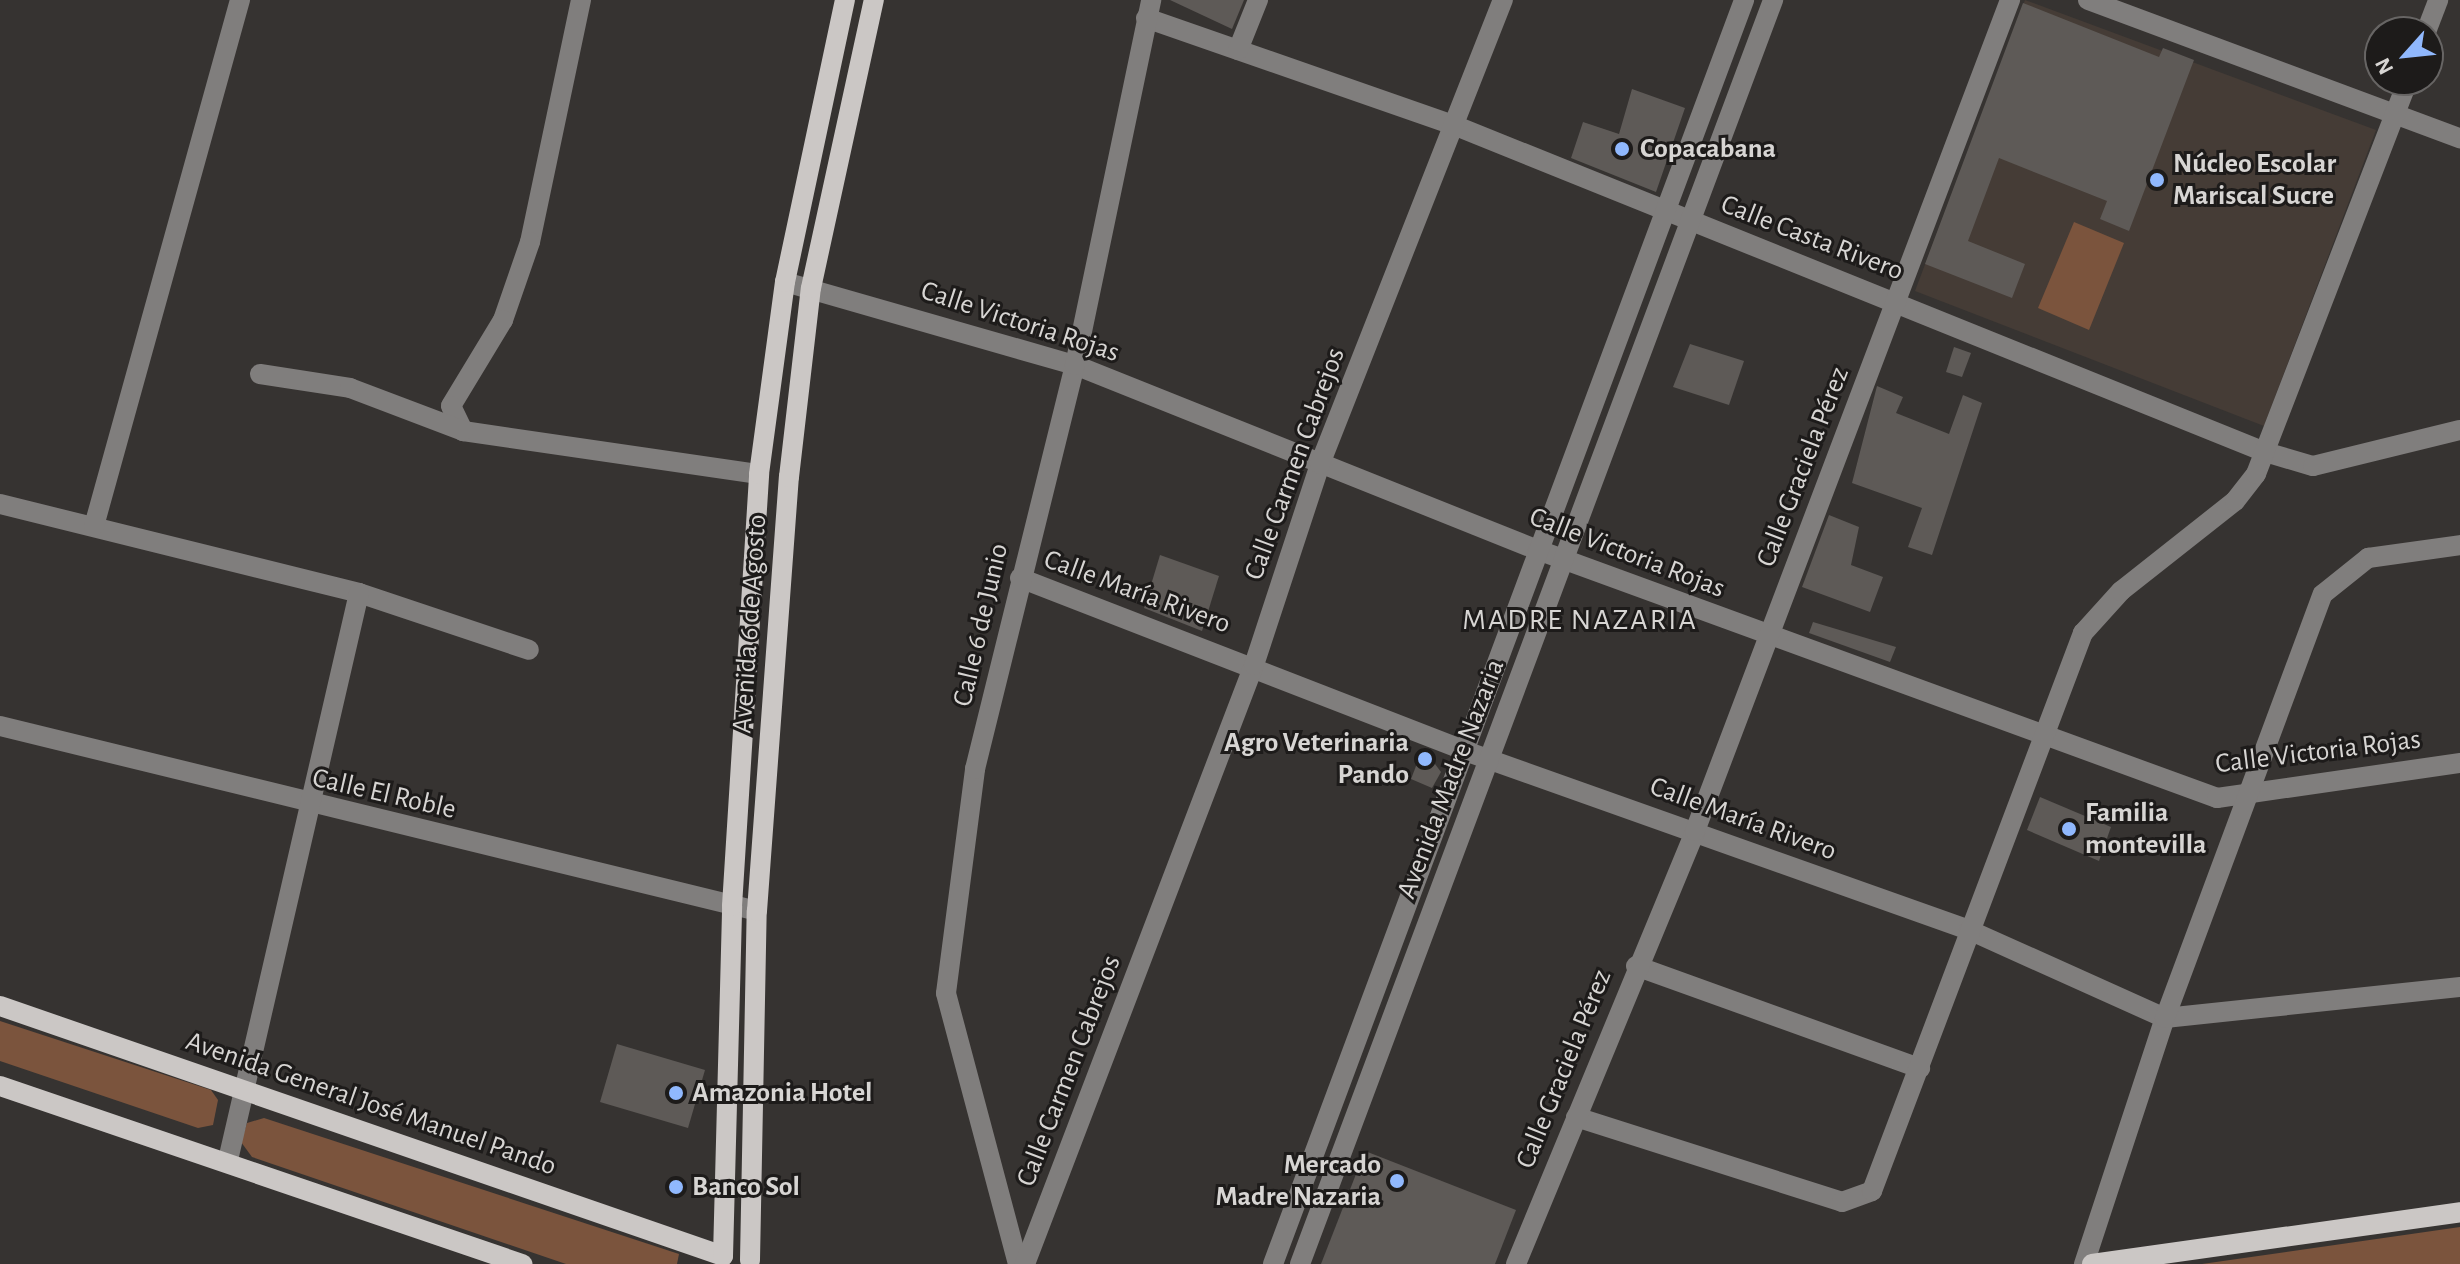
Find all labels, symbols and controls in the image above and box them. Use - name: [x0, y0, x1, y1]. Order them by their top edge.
- north arrow: [2364, 16, 2444, 96]
- text: N: [2371, 54, 2398, 78]
- place label: Copacabana: [1640, 132, 1776, 166]
- marker: Copacabana: [1611, 138, 1633, 160]
- place label: Núcleo Escolar Mariscal Sucre: [2173, 147, 2336, 213]
- marker: Núcleo Escolar Mariscal Sucre: [2148, 171, 2166, 189]
- street label: Calle Casta Rivero: [1716, 188, 1908, 288]
- street label: Calle Victoria Rojas: [917, 274, 1123, 370]
- street label: Calle Carmen Cabrejos: [1237, 343, 1353, 585]
- street label: Calle Graciela Pérez: [1749, 362, 1857, 572]
- street label: Calle Victoria Rojas: [1525, 500, 1729, 606]
- street label: Avenida 6 de Agosto: [726, 513, 774, 735]
- street label: Calle 6 de Junio: [946, 540, 1016, 710]
- street label: Calle María Rivero: [1039, 543, 1235, 641]
- district label: MADRE NAZARIA: [1462, 602, 1698, 638]
- street label: Avenida Madre Nazaria: [1390, 655, 1512, 903]
- street label: Calle Victoria Rojas: [2213, 723, 2423, 781]
- place label: Agro Veterinaria Pando: [1224, 726, 1409, 792]
- marker: Agro Veterinaria Pando: [1416, 750, 1434, 768]
- street label: Calle El Roble: [309, 761, 459, 827]
- street label: Calle María Rivero: [1645, 770, 1841, 868]
- place label: Familia montevilla: [2085, 796, 2207, 862]
- marker: Familia montevilla: [2060, 820, 2078, 838]
- street label: Calle Carmen Cabrejos: [1009, 951, 1129, 1191]
- street label: Calle Graciela Pérez: [1509, 965, 1619, 1173]
- street label: Avenida General José Manuel Pando: [181, 1025, 561, 1183]
- place label: Amazonia Hotel: [692, 1076, 872, 1110]
- marker: Amazonia Hotel: [667, 1084, 685, 1102]
- place label: Mercado Madre Nazaria: [1215, 1148, 1381, 1214]
- place label: Banco Sol: [692, 1170, 800, 1204]
- marker: Mercado Madre Nazaria: [1388, 1172, 1406, 1190]
- marker: Banco Sol: [667, 1178, 685, 1196]

